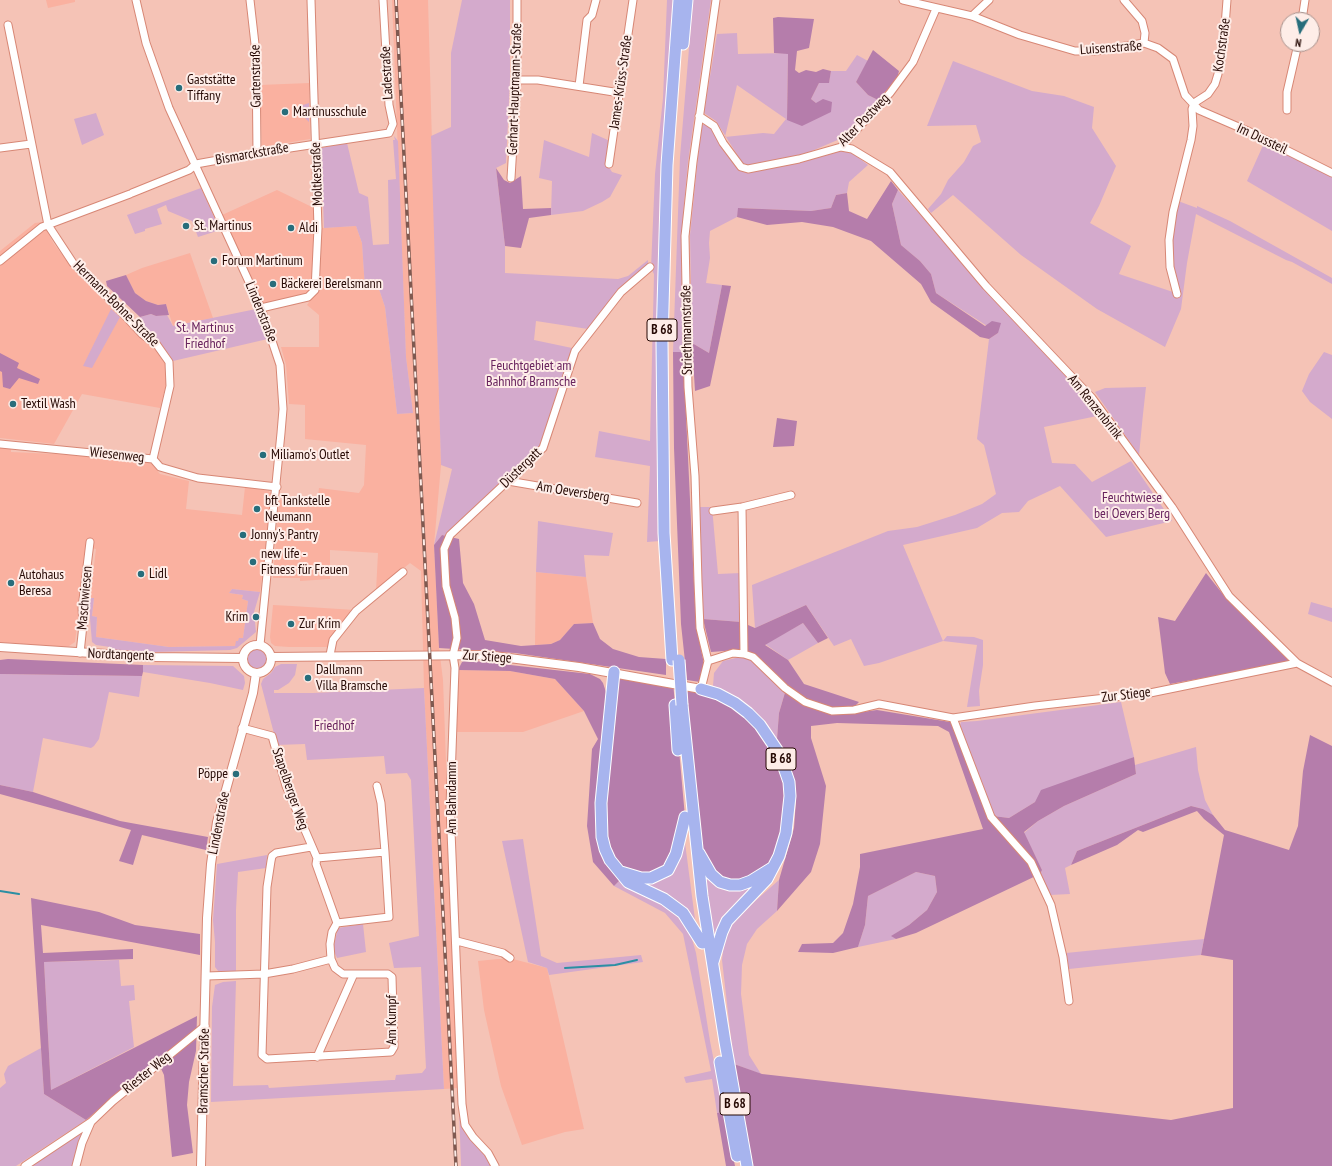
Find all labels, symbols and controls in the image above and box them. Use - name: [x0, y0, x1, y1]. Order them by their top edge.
- north arrow: [1280, 12, 1320, 52]
- street label: Kochstraße: [1210, 17, 1234, 73]
- street label: Gerhart-Hauptmann-Straße: [504, 23, 526, 155]
- street label: James-Krüss-Straße: [606, 34, 636, 130]
- text: N: [1294, 35, 1302, 50]
- street label: Luisenstraße: [1079, 37, 1143, 59]
- street label: Gartenstraße: [247, 44, 265, 108]
- street label: Ladestraße: [377, 46, 397, 100]
- place label: Gaststätte Tiffany: [187, 72, 236, 104]
- marker: Gaststätte Tiffany: [174, 83, 184, 93]
- street label: Alter Postweg: [835, 90, 893, 150]
- place label: Martinusschule: [293, 104, 367, 120]
- marker: Martinusschule: [280, 107, 290, 117]
- street label: Im Dussteil: [1234, 120, 1290, 158]
- street label: Bismarckstraße: [214, 139, 290, 169]
- street label: Moltkestraße: [307, 142, 327, 206]
- place label: St. Martinus: [194, 218, 252, 234]
- place label: Aldi: [299, 220, 318, 236]
- marker: St. Martinus: [181, 221, 191, 231]
- marker: Aldi: [286, 223, 296, 233]
- place label: Forum Martinum: [222, 253, 303, 269]
- marker: Forum Martinum: [209, 256, 219, 266]
- street label: Hermann-Bohne-Straße: [69, 257, 163, 351]
- place label: Bäckerei Berelsmann: [281, 276, 382, 292]
- street label: Lindenstraße: [241, 279, 281, 345]
- marker: Bäckerei Berelsmann: [268, 279, 278, 289]
- street label: Striethmannstraße: [678, 285, 696, 375]
- road number: B 68: [647, 319, 677, 341]
- park label: St. Martinus Friedhof: [176, 320, 234, 352]
- park label: Feuchtgebiet am Bahnhof Bramsche: [486, 358, 576, 390]
- street label: Am Renzenbrink: [1064, 371, 1126, 443]
- place label: Textil Wash: [21, 396, 76, 412]
- marker: Textil Wash: [8, 399, 18, 409]
- street label: Wiesenweg: [89, 444, 145, 466]
- street label: Düstergatt: [497, 444, 545, 492]
- place label: Miliamo's Outlet: [271, 447, 349, 463]
- marker: Miliamo's Outlet: [258, 450, 268, 460]
- street label: Am Oeversberg: [535, 478, 611, 506]
- park label: Feuchtwiese bei Oevers Berg: [1094, 490, 1170, 522]
- place label: bft Tankstelle Neumann: [265, 493, 330, 526]
- marker: bft Tankstelle Neumann: [252, 504, 262, 514]
- place label: Jonny's Pantry: [251, 527, 318, 543]
- marker: Jonny's Pantry: [238, 530, 248, 540]
- place label: new life - Fitness für Frauen: [261, 546, 348, 578]
- marker: new life - Fitness für Frauen: [248, 557, 258, 567]
- street label: Maschwiesen: [74, 565, 96, 631]
- place label: Lidl: [149, 566, 167, 582]
- place label: Autohaus Beresa: [19, 567, 64, 600]
- marker: Lidl: [136, 569, 146, 579]
- marker: Autohaus Beresa: [6, 578, 16, 588]
- place label: Krim: [225, 609, 248, 625]
- marker: Krim: [251, 612, 261, 622]
- place label: Zur Krim: [299, 616, 340, 632]
- marker: Zur Krim: [286, 619, 296, 629]
- street label: Nordtangente: [87, 645, 155, 665]
- street label: Zur Stiege: [462, 647, 512, 667]
- place label: Dallmann Villa Bramsche: [316, 662, 387, 694]
- marker: Dallmann Villa Bramsche: [303, 673, 313, 683]
- street label: Zur Stiege: [1101, 684, 1151, 706]
- park label: Friedhof: [314, 718, 354, 734]
- street label: Stapelberger Weg: [268, 746, 312, 832]
- road number: B 68: [766, 748, 796, 770]
- street label: Am Bahndamm: [444, 761, 460, 835]
- place label: Pöppe: [198, 766, 228, 782]
- marker: Pöppe: [231, 769, 241, 779]
- street label: Lindenstraße: [205, 790, 233, 856]
- street label: Am Kumpf: [384, 995, 400, 1045]
- street label: Bramscher Straße: [195, 1028, 213, 1114]
- street label: Riester Weg: [119, 1048, 175, 1098]
- road number: B 68: [720, 1093, 750, 1115]

